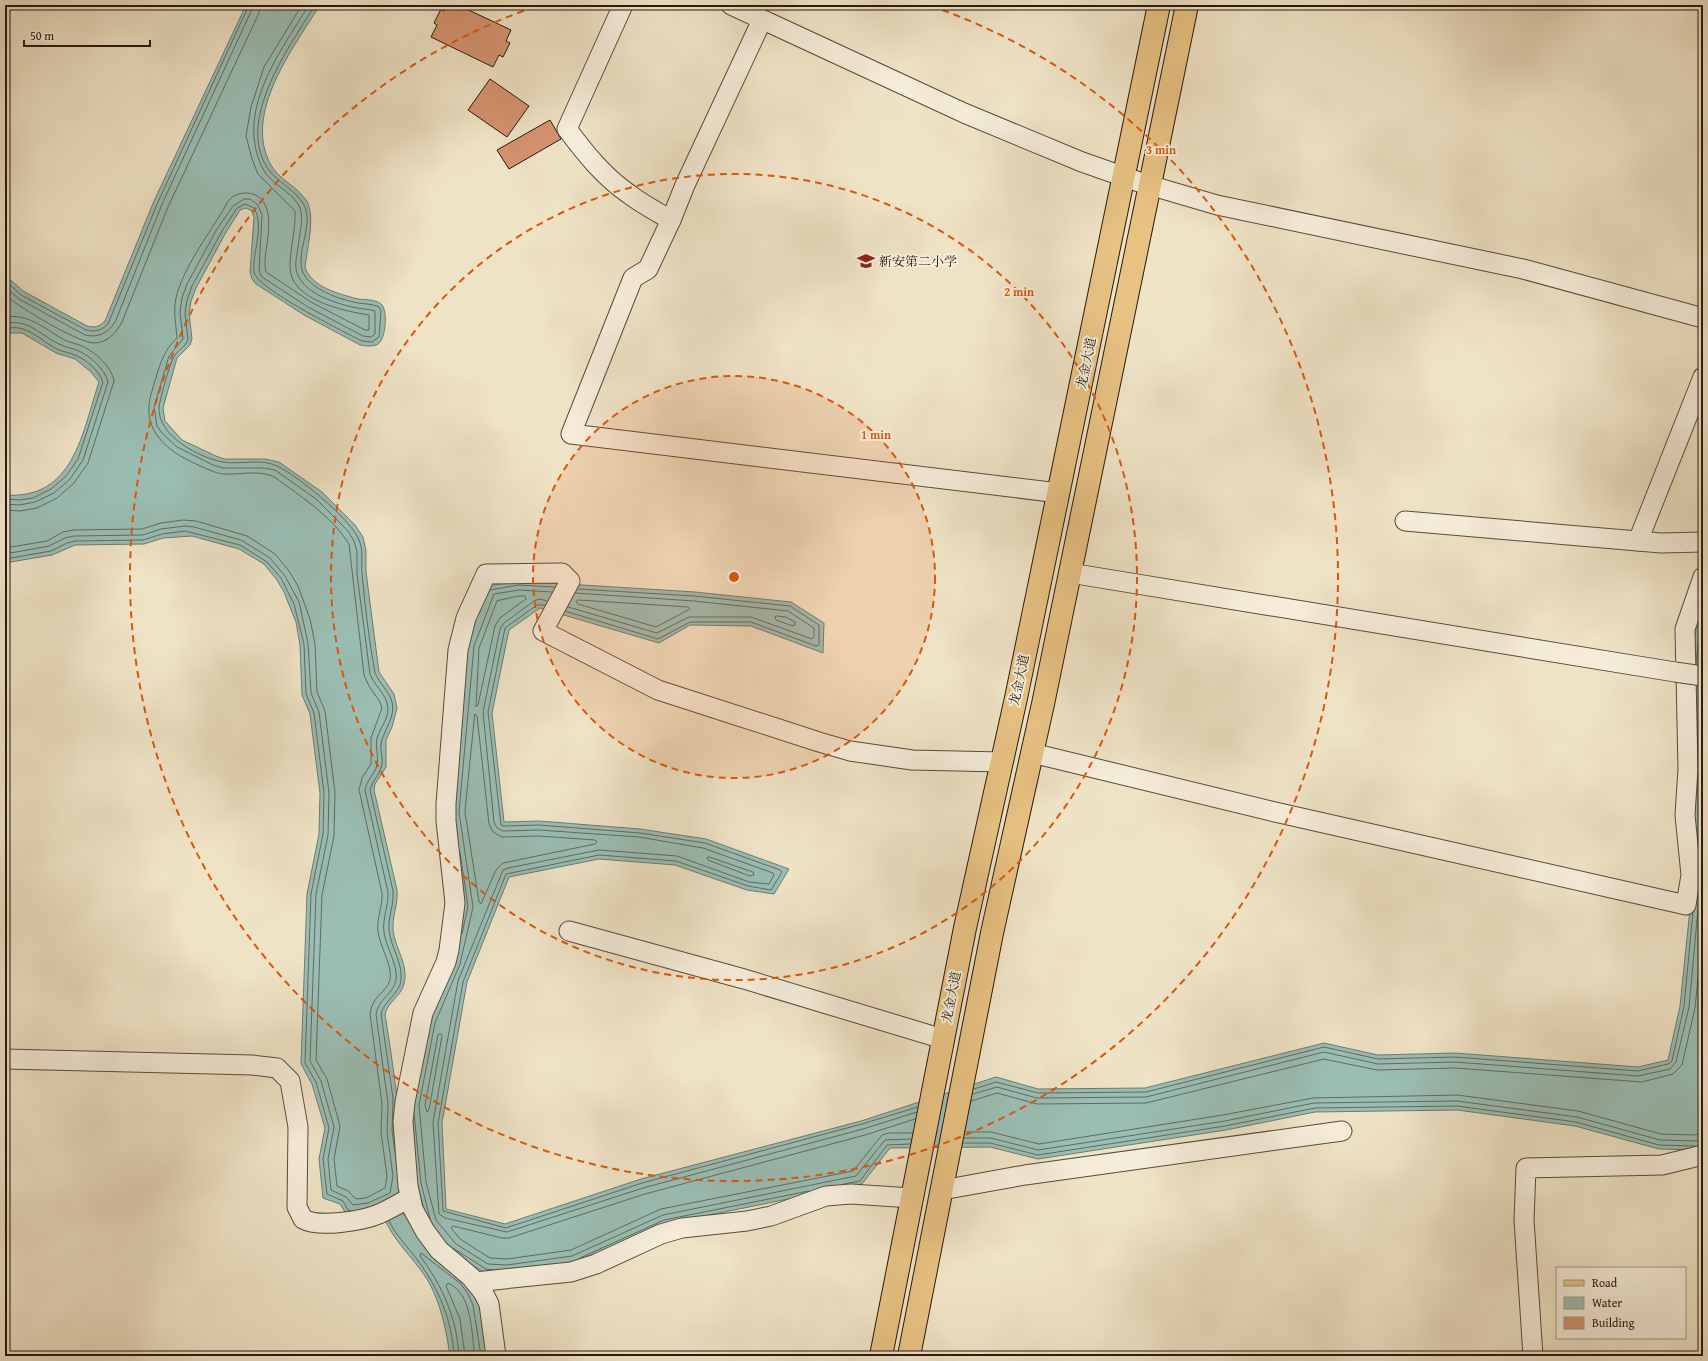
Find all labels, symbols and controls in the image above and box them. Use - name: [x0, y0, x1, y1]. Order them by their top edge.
- scale bar: [24, 22, 150, 48]
- text: 50 m: [30, 27, 54, 44]
- text: 3 min: [1146, 141, 1176, 158]
- school or university icon: 新安第二小学: [856, 251, 876, 271]
- place label: 新安第二小学: [879, 252, 957, 271]
- text: 2 min: [1004, 283, 1034, 300]
- street label: 龙金大道: [1071, 336, 1101, 390]
- text: 1 min: [861, 426, 891, 443]
- centre of rings: [727, 570, 741, 584]
- street label: 龙金大道: [1004, 653, 1034, 707]
- street label: 龙金大道: [937, 970, 965, 1024]
- legend: [1556, 1267, 1686, 1339]
- text: Road: [1592, 1274, 1618, 1291]
- text: Water: [1592, 1294, 1622, 1311]
- text: Building: [1592, 1314, 1635, 1331]

